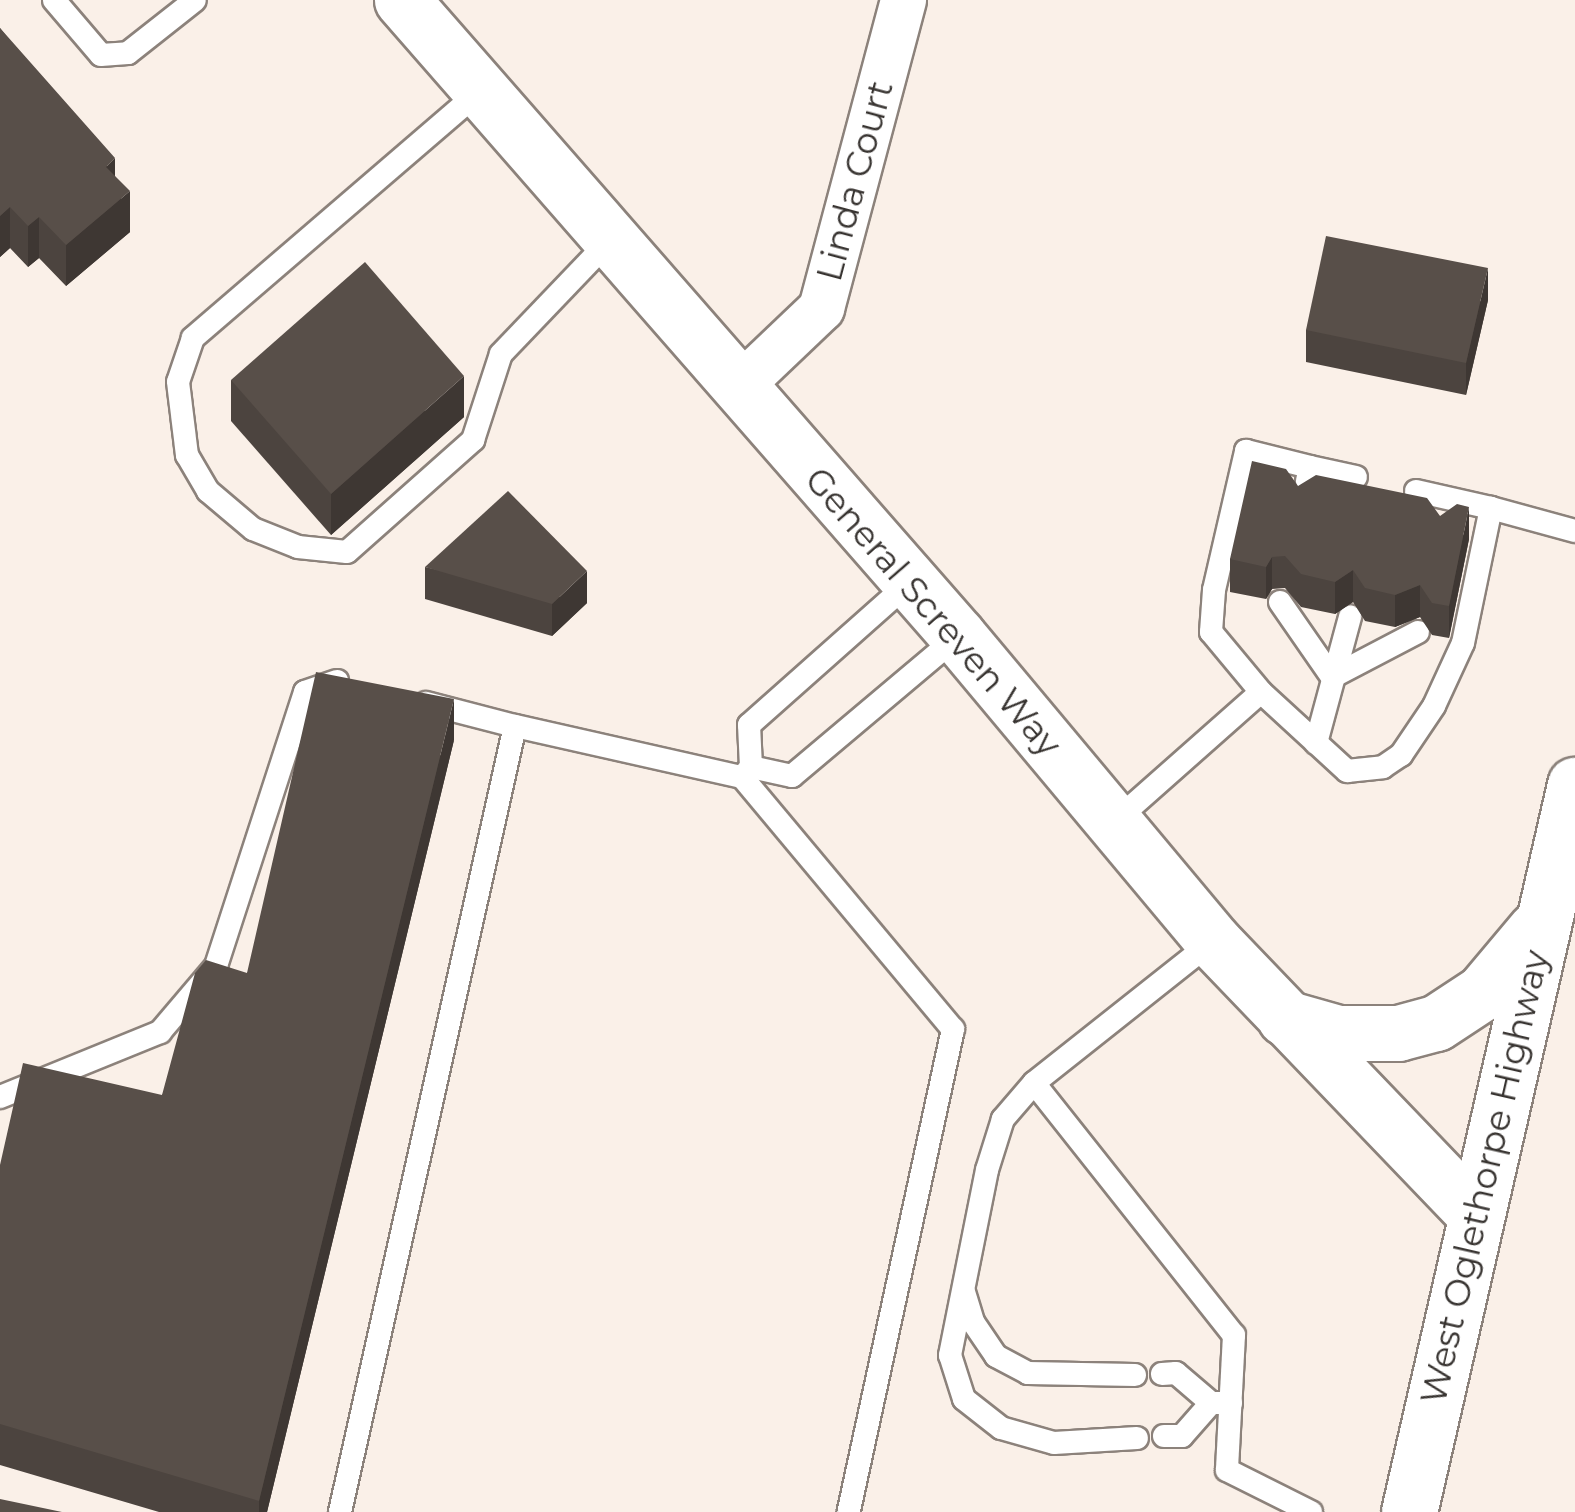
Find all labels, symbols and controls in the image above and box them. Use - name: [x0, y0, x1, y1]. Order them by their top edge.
- street label: Linda Court: [808, 76, 902, 286]
- street label: General Screven Way: [796, 459, 1070, 765]
- street label: West Oglethorpe Highway: [1412, 946, 1558, 1408]

